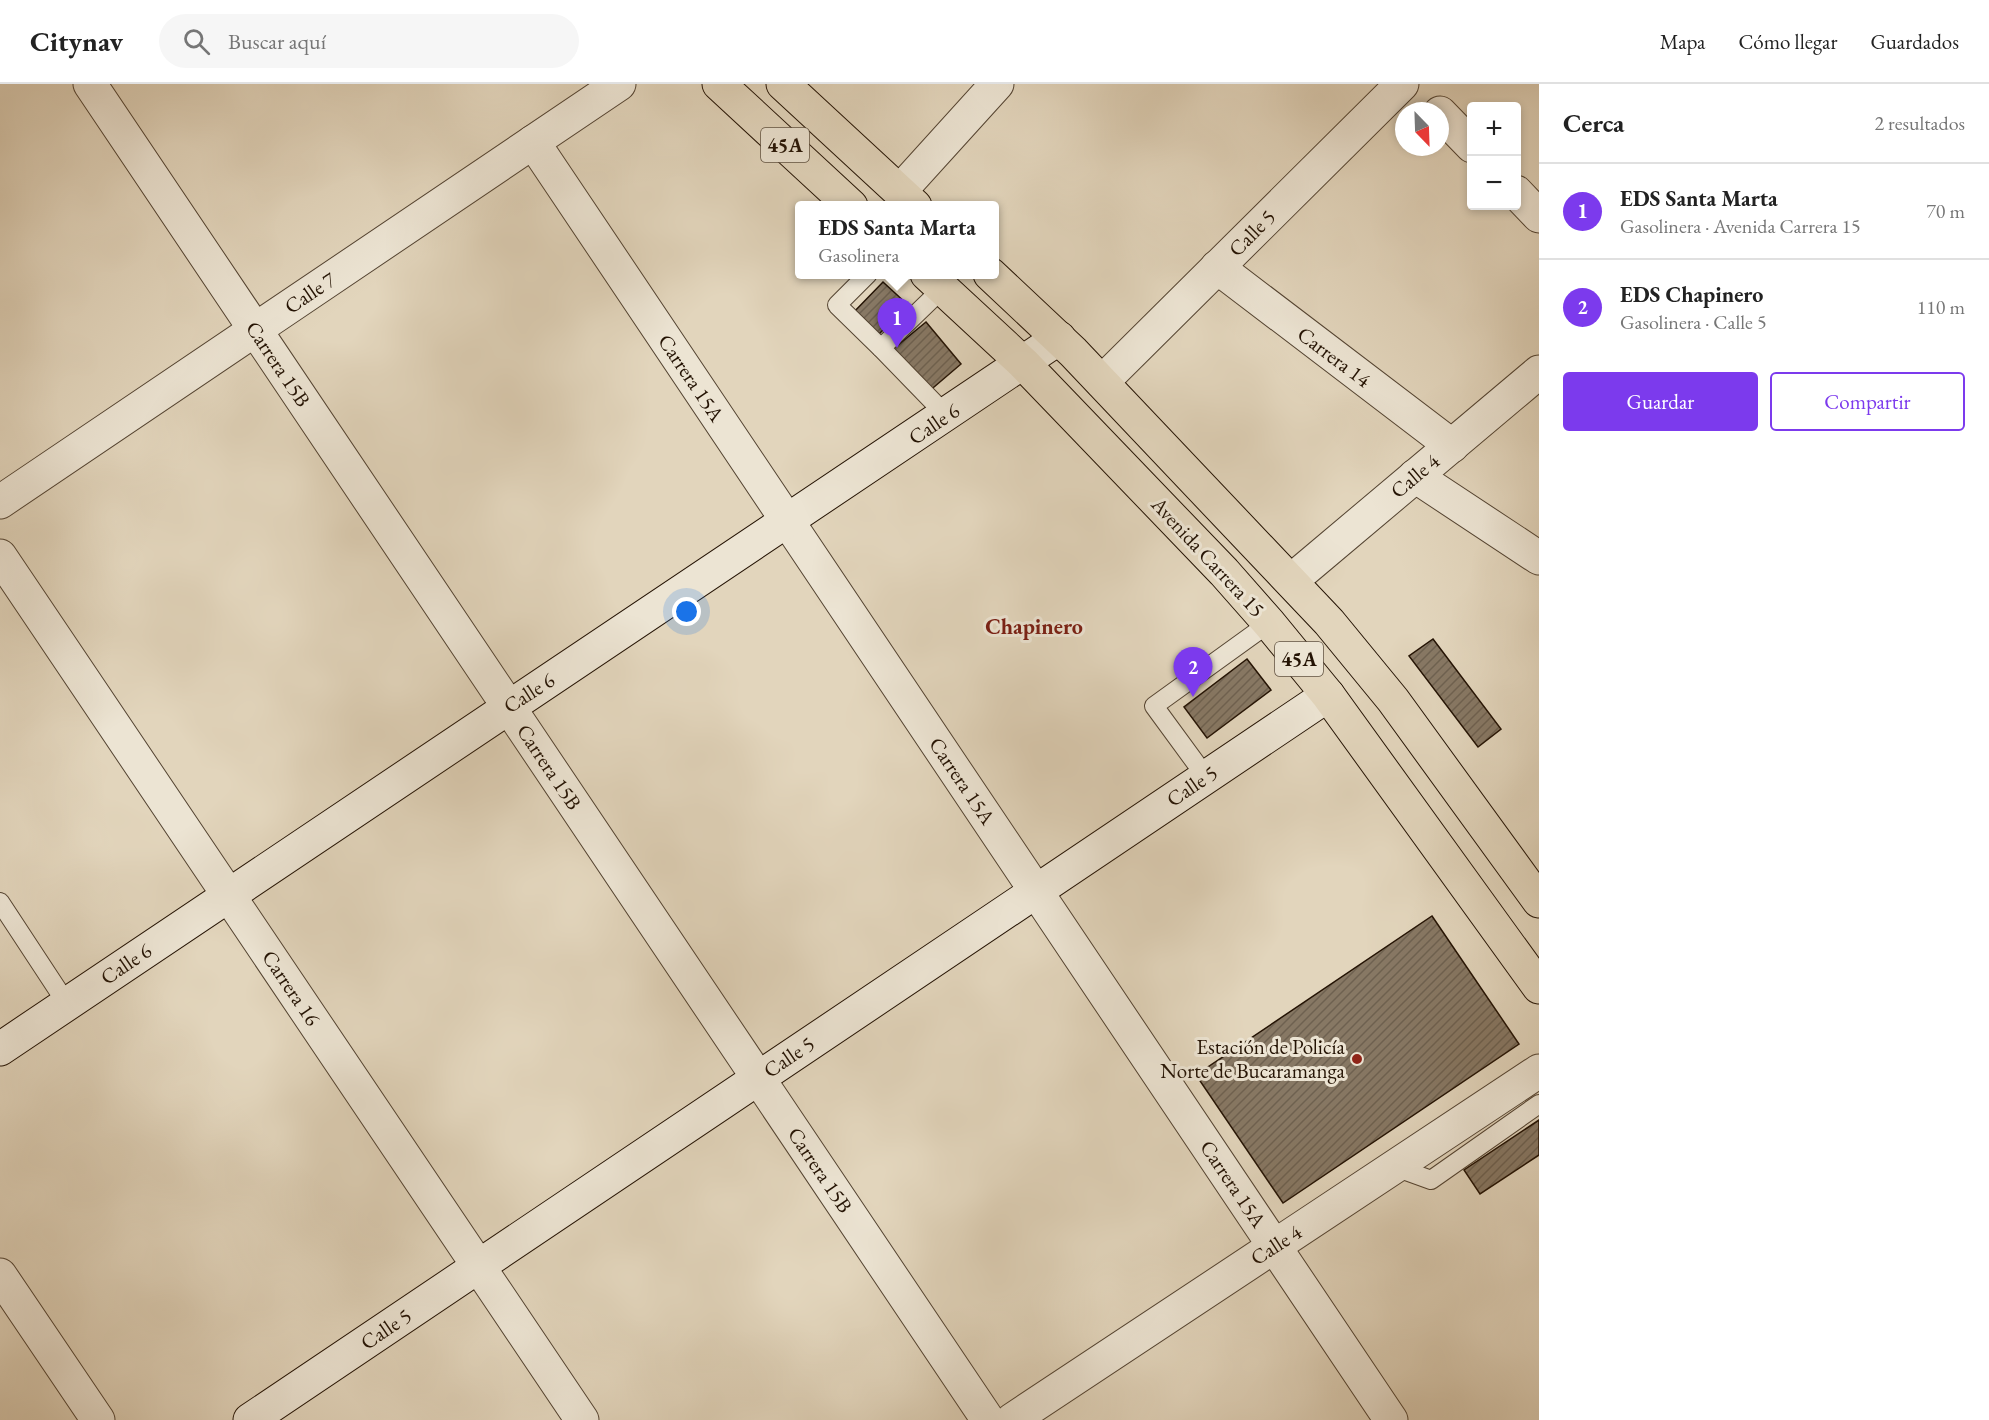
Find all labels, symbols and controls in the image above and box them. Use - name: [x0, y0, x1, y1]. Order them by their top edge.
- search box: [159, 14, 579, 68]
- text: Citynav: [30, 23, 123, 59]
- icon: search: [180, 25, 213, 58]
- text: Buscar aquí: [228, 27, 326, 56]
- text: Mapa: [1660, 28, 1705, 55]
- text: Cómo llegar: [1738, 28, 1837, 55]
- text: Guardados: [1870, 28, 1959, 55]
- north arrow: [1395, 102, 1449, 156]
- map controls: [1467, 102, 1521, 210]
- button: +: [1467, 102, 1521, 156]
- text: Cerca: [1563, 106, 1624, 140]
- text: 2 resultados: [1874, 110, 1965, 136]
- road number: 45A: [761, 128, 809, 162]
- button: −: [1467, 156, 1521, 210]
- text: EDS Santa Marta: [1620, 184, 1778, 213]
- text: 1: [1577, 198, 1588, 224]
- text: 70 m: [1926, 198, 1965, 224]
- popup: [795, 201, 999, 279]
- street label: Calle 5: [1222, 203, 1281, 262]
- text: EDS Santa Marta: [818, 213, 976, 242]
- text: Gasolinera · Avenida Carrera 15: [1620, 213, 1861, 239]
- text: Gasolinera: [818, 242, 900, 268]
- street label: Calle 7: [279, 265, 341, 319]
- text: EDS Chapinero: [1620, 280, 1763, 309]
- text: 2: [1577, 294, 1588, 320]
- text: 110 m: [1917, 294, 1965, 320]
- pin: 1: [878, 298, 916, 348]
- text: Gasolinera · Calle 5: [1620, 309, 1767, 335]
- street label: Carrera 15B: [240, 316, 317, 412]
- street label: Carrera 14: [1292, 320, 1377, 394]
- street label: Carrera 15A: [652, 329, 731, 427]
- button: Guardar: [1563, 372, 1758, 431]
- button: Compartir: [1770, 372, 1965, 431]
- street label: Calle 6: [903, 397, 964, 450]
- street label: Calle 4: [1385, 447, 1445, 504]
- street label: Avenida Carrera 15: [1145, 490, 1271, 622]
- your location: [672, 597, 701, 626]
- district label: Chapinero: [985, 612, 1083, 641]
- road number: 45A: [1275, 642, 1323, 676]
- pin: 2: [1174, 648, 1212, 697]
- street label: Calle 6: [498, 666, 559, 719]
- street label: Carrera 15B: [511, 719, 588, 815]
- street label: Carrera 15A: [923, 732, 1002, 830]
- street label: Calle 5: [1161, 759, 1222, 812]
- street label: Calle 6: [95, 937, 156, 990]
- street label: Carrera 16: [256, 945, 326, 1031]
- street label: Calle 5: [758, 1030, 819, 1083]
- place label: Estación de Policía Norte de Bucaramanga: [1160, 1033, 1346, 1084]
- marker: Estación de Policía Norte de Bucaramanga: [1350, 1052, 1364, 1066]
- street label: Carrera 15B: [782, 1122, 859, 1218]
- street label: Carrera 15A: [1194, 1135, 1273, 1233]
- street label: Calle 4: [1245, 1218, 1307, 1271]
- street label: Calle 5: [355, 1302, 416, 1355]

